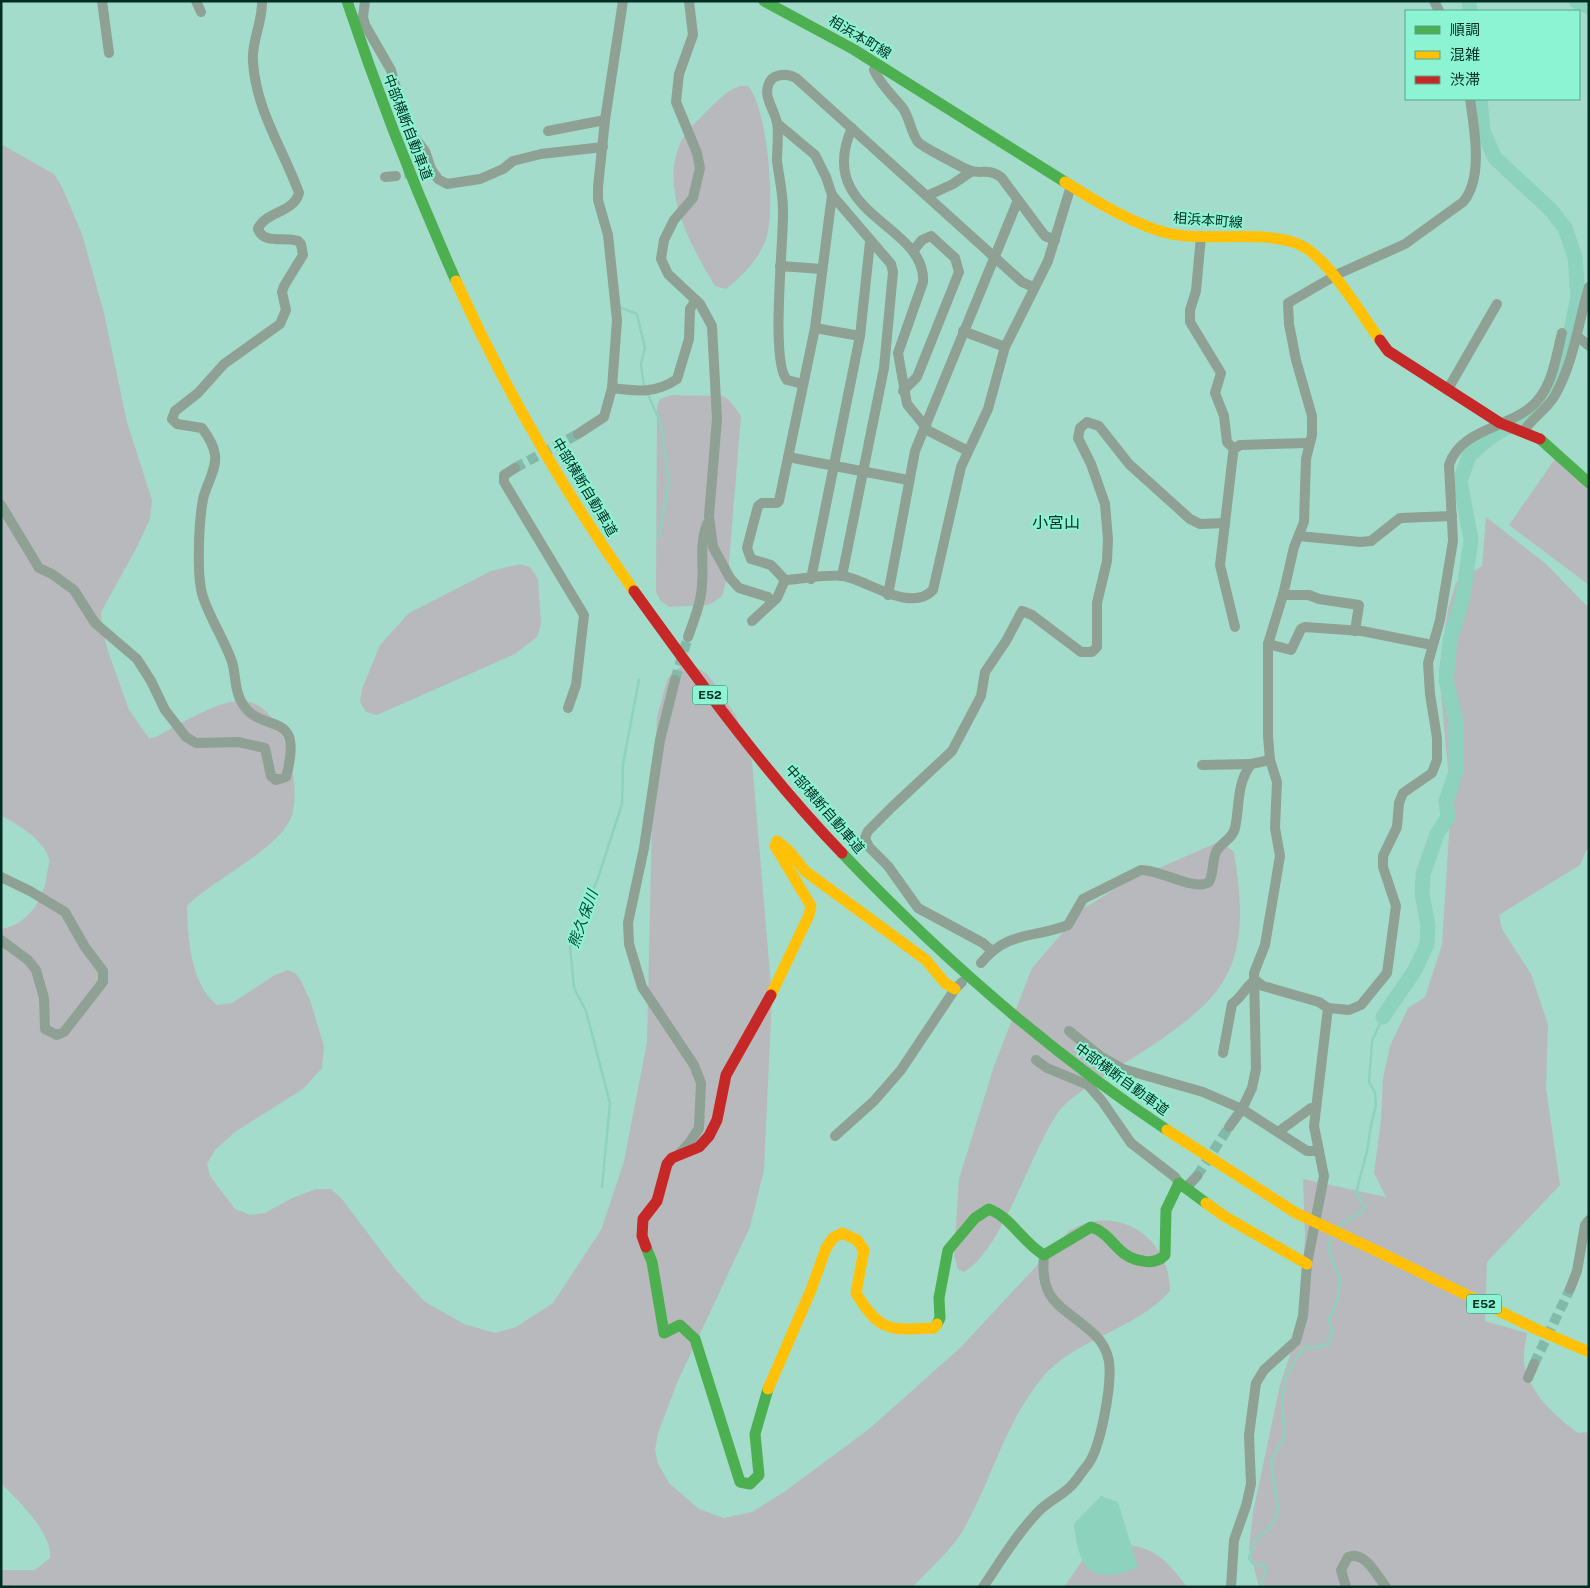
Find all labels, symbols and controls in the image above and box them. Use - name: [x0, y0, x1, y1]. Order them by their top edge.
- legend: [1405, 10, 1580, 100]
- street label: 相浜本町線: [826, 12, 894, 62]
- text: 順調: [1450, 21, 1480, 38]
- text: 混雑: [1450, 46, 1480, 63]
- text: 渋滞: [1450, 71, 1480, 88]
- street label: 中部横断自動車道: [380, 72, 436, 182]
- street label: 相浜本町線: [1173, 210, 1243, 230]
- street label: 中部横断自動車道: [549, 435, 621, 539]
- district label: 小宮山: [1032, 513, 1080, 532]
- road number: E52: [692, 686, 728, 704]
- street label: 中部横断自動車道: [782, 761, 868, 857]
- water label: 熊久保川: [564, 886, 601, 950]
- street label: 中部横断自動車道: [1072, 1040, 1172, 1118]
- road number: E52: [1466, 1295, 1502, 1314]

